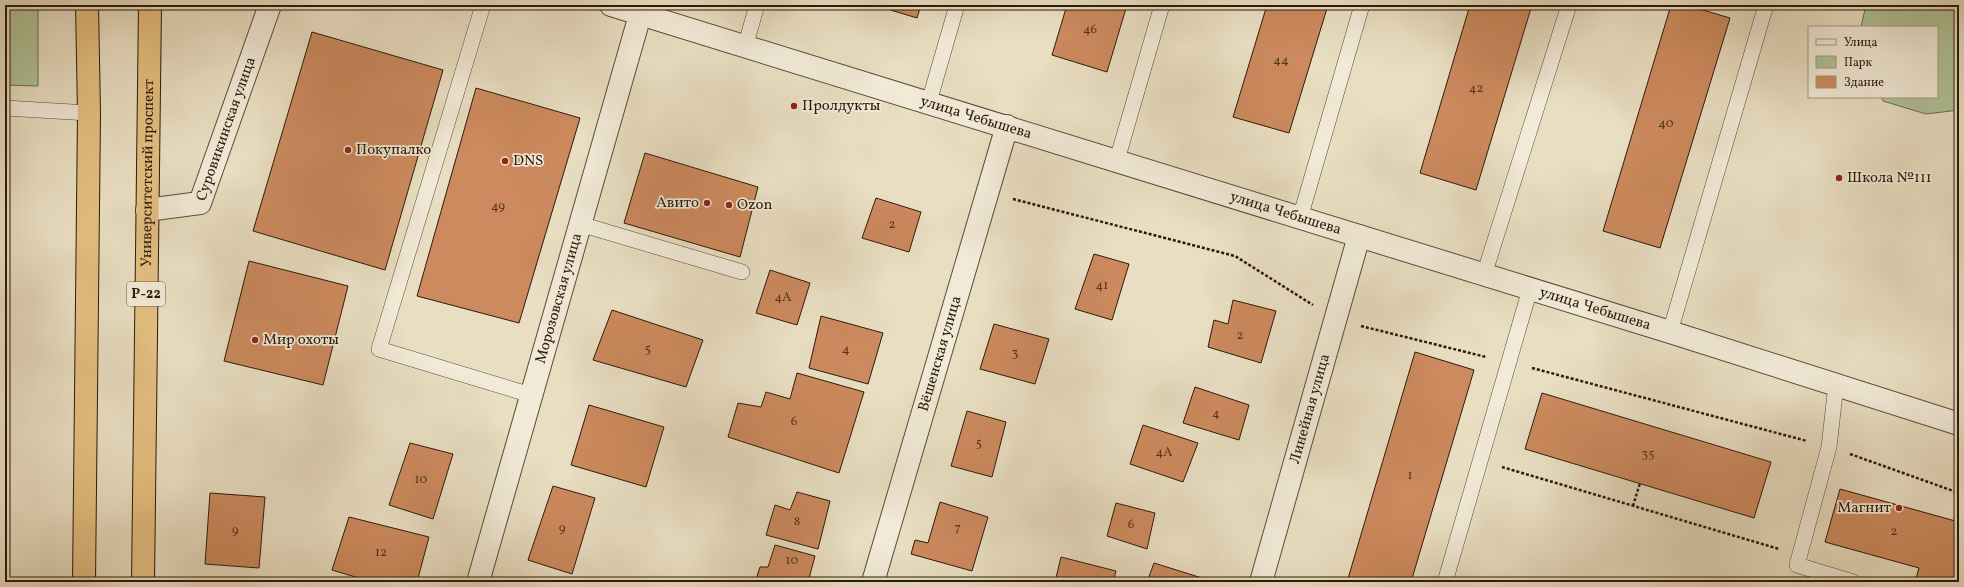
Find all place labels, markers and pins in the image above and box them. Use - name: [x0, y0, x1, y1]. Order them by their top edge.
- place label: Пролдукты: [802, 96, 881, 117]
- marker: Пролдукты: [789, 101, 799, 111]
- place label: Покупалко: [356, 140, 431, 161]
- marker: Покупалко: [343, 145, 353, 155]
- place label: DNS: [513, 151, 543, 172]
- marker: DNS: [500, 156, 510, 166]
- place label: Школа №111: [1847, 168, 1932, 189]
- marker: Школа №111: [1834, 173, 1844, 183]
- place label: Авито: [656, 193, 699, 214]
- place label: Ozon: [737, 195, 772, 216]
- marker: Авито: [702, 198, 712, 208]
- marker: Ozon: [724, 200, 734, 210]
- place label: Мир охоты: [263, 330, 339, 351]
- marker: Мир охоты: [250, 335, 260, 345]
- place label: Магнит: [1837, 498, 1891, 519]
- marker: Магнит: [1894, 503, 1904, 513]

